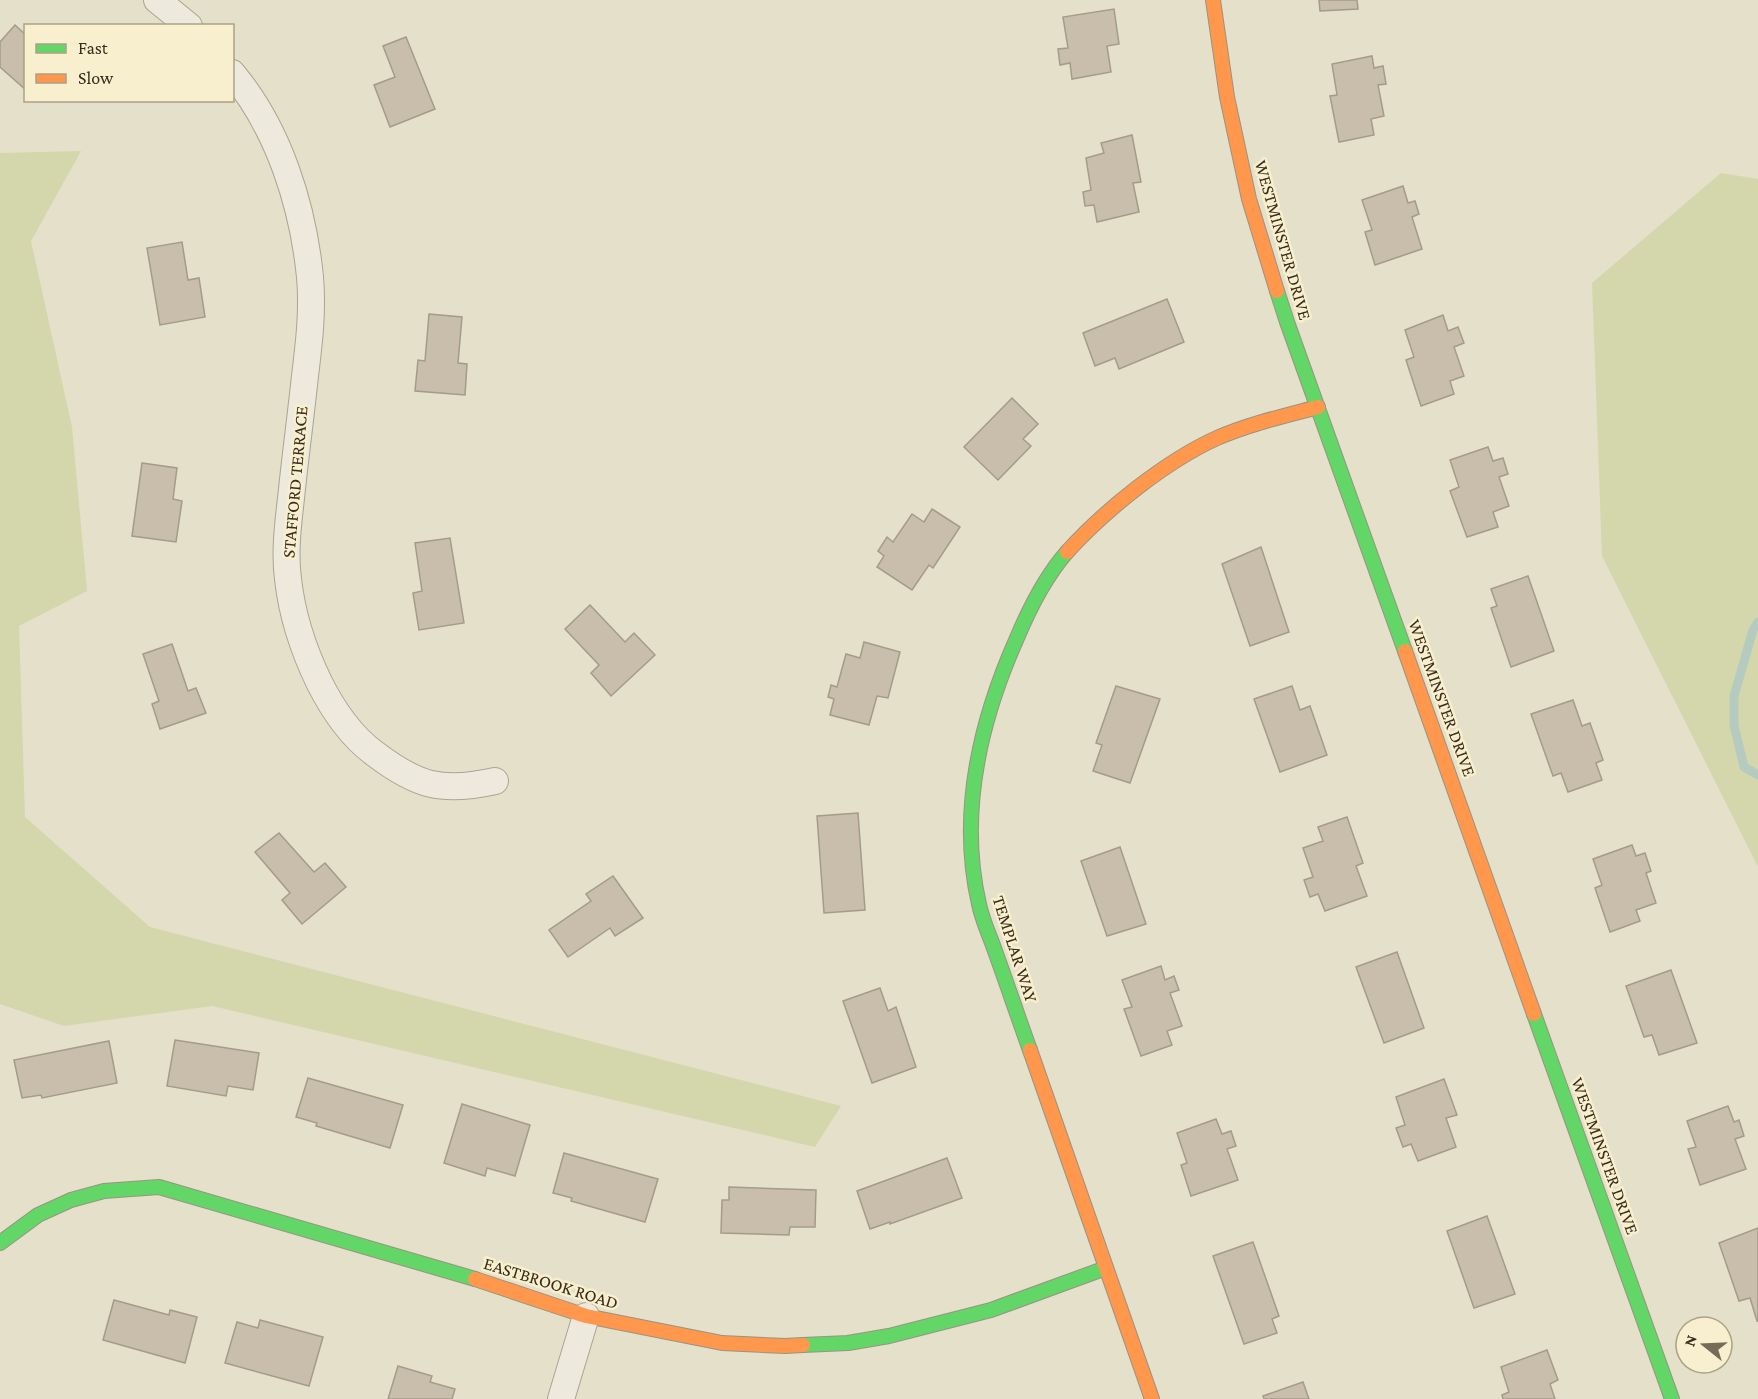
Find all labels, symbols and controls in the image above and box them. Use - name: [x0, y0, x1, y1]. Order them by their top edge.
- legend: [24, 24, 234, 102]
- text: Fast: [78, 38, 109, 58]
- text: Slow: [78, 68, 114, 88]
- street label: WESTMINSTER DRIVE: [1251, 158, 1315, 322]
- street label: STAFFORD TERRACE: [278, 405, 312, 559]
- street label: WESTMINSTER DRIVE: [1404, 617, 1480, 779]
- street label: TEMPLAR WAY: [988, 893, 1042, 1005]
- street label: WESTMINSTER DRIVE: [1567, 1075, 1643, 1237]
- street label: EASTBROOK ROAD: [481, 1253, 621, 1313]
- north arrow: [1674, 1315, 1734, 1375]
- text: N: [1680, 1333, 1700, 1348]

